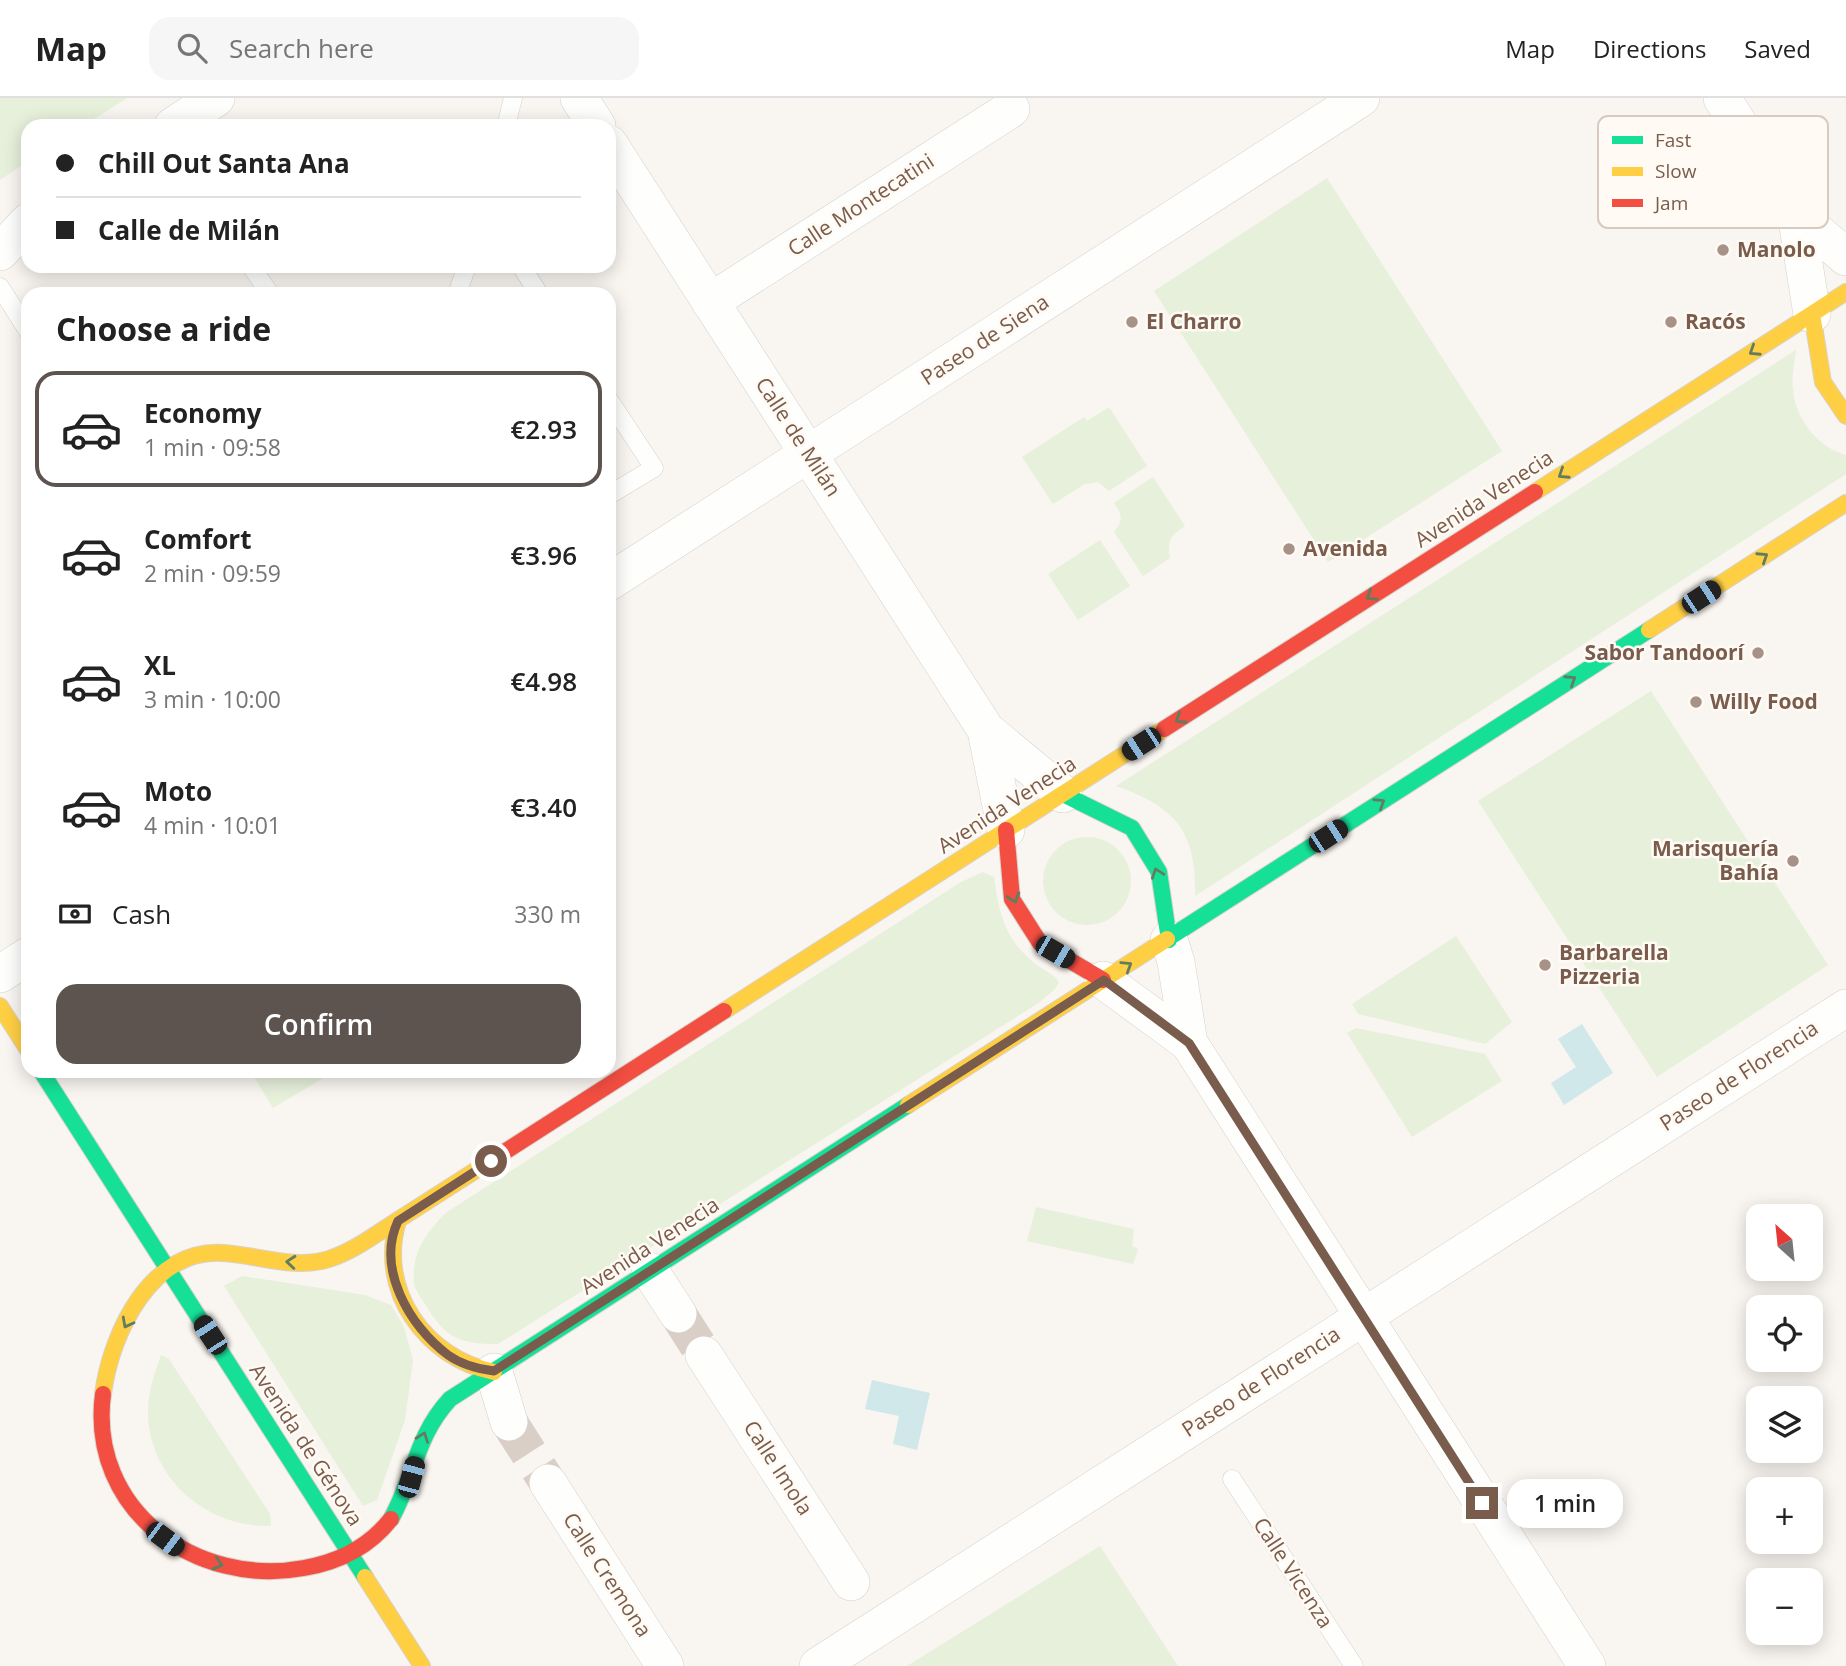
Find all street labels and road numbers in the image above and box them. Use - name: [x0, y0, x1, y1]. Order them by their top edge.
- street label: Calle Montecatini: [782, 146, 939, 262]
- street label: Paseo de Siena: [915, 287, 1054, 391]
- street label: Calle de Milán: [750, 371, 848, 501]
- street label: Avenida Venecia: [1409, 443, 1558, 553]
- street label: Avenida Venecia: [932, 749, 1081, 859]
- street label: Paseo de Florencia: [1654, 1013, 1823, 1137]
- street label: Avenida Venecia: [575, 1190, 724, 1300]
- street label: Paseo de Florencia: [1176, 1319, 1345, 1443]
- street label: Avenida de Génova: [244, 1358, 370, 1531]
- street label: Calle Imola: [738, 1415, 820, 1520]
- street label: Calle Cremona: [557, 1507, 659, 1642]
- street label: Calle Vicenza: [1248, 1512, 1340, 1633]

